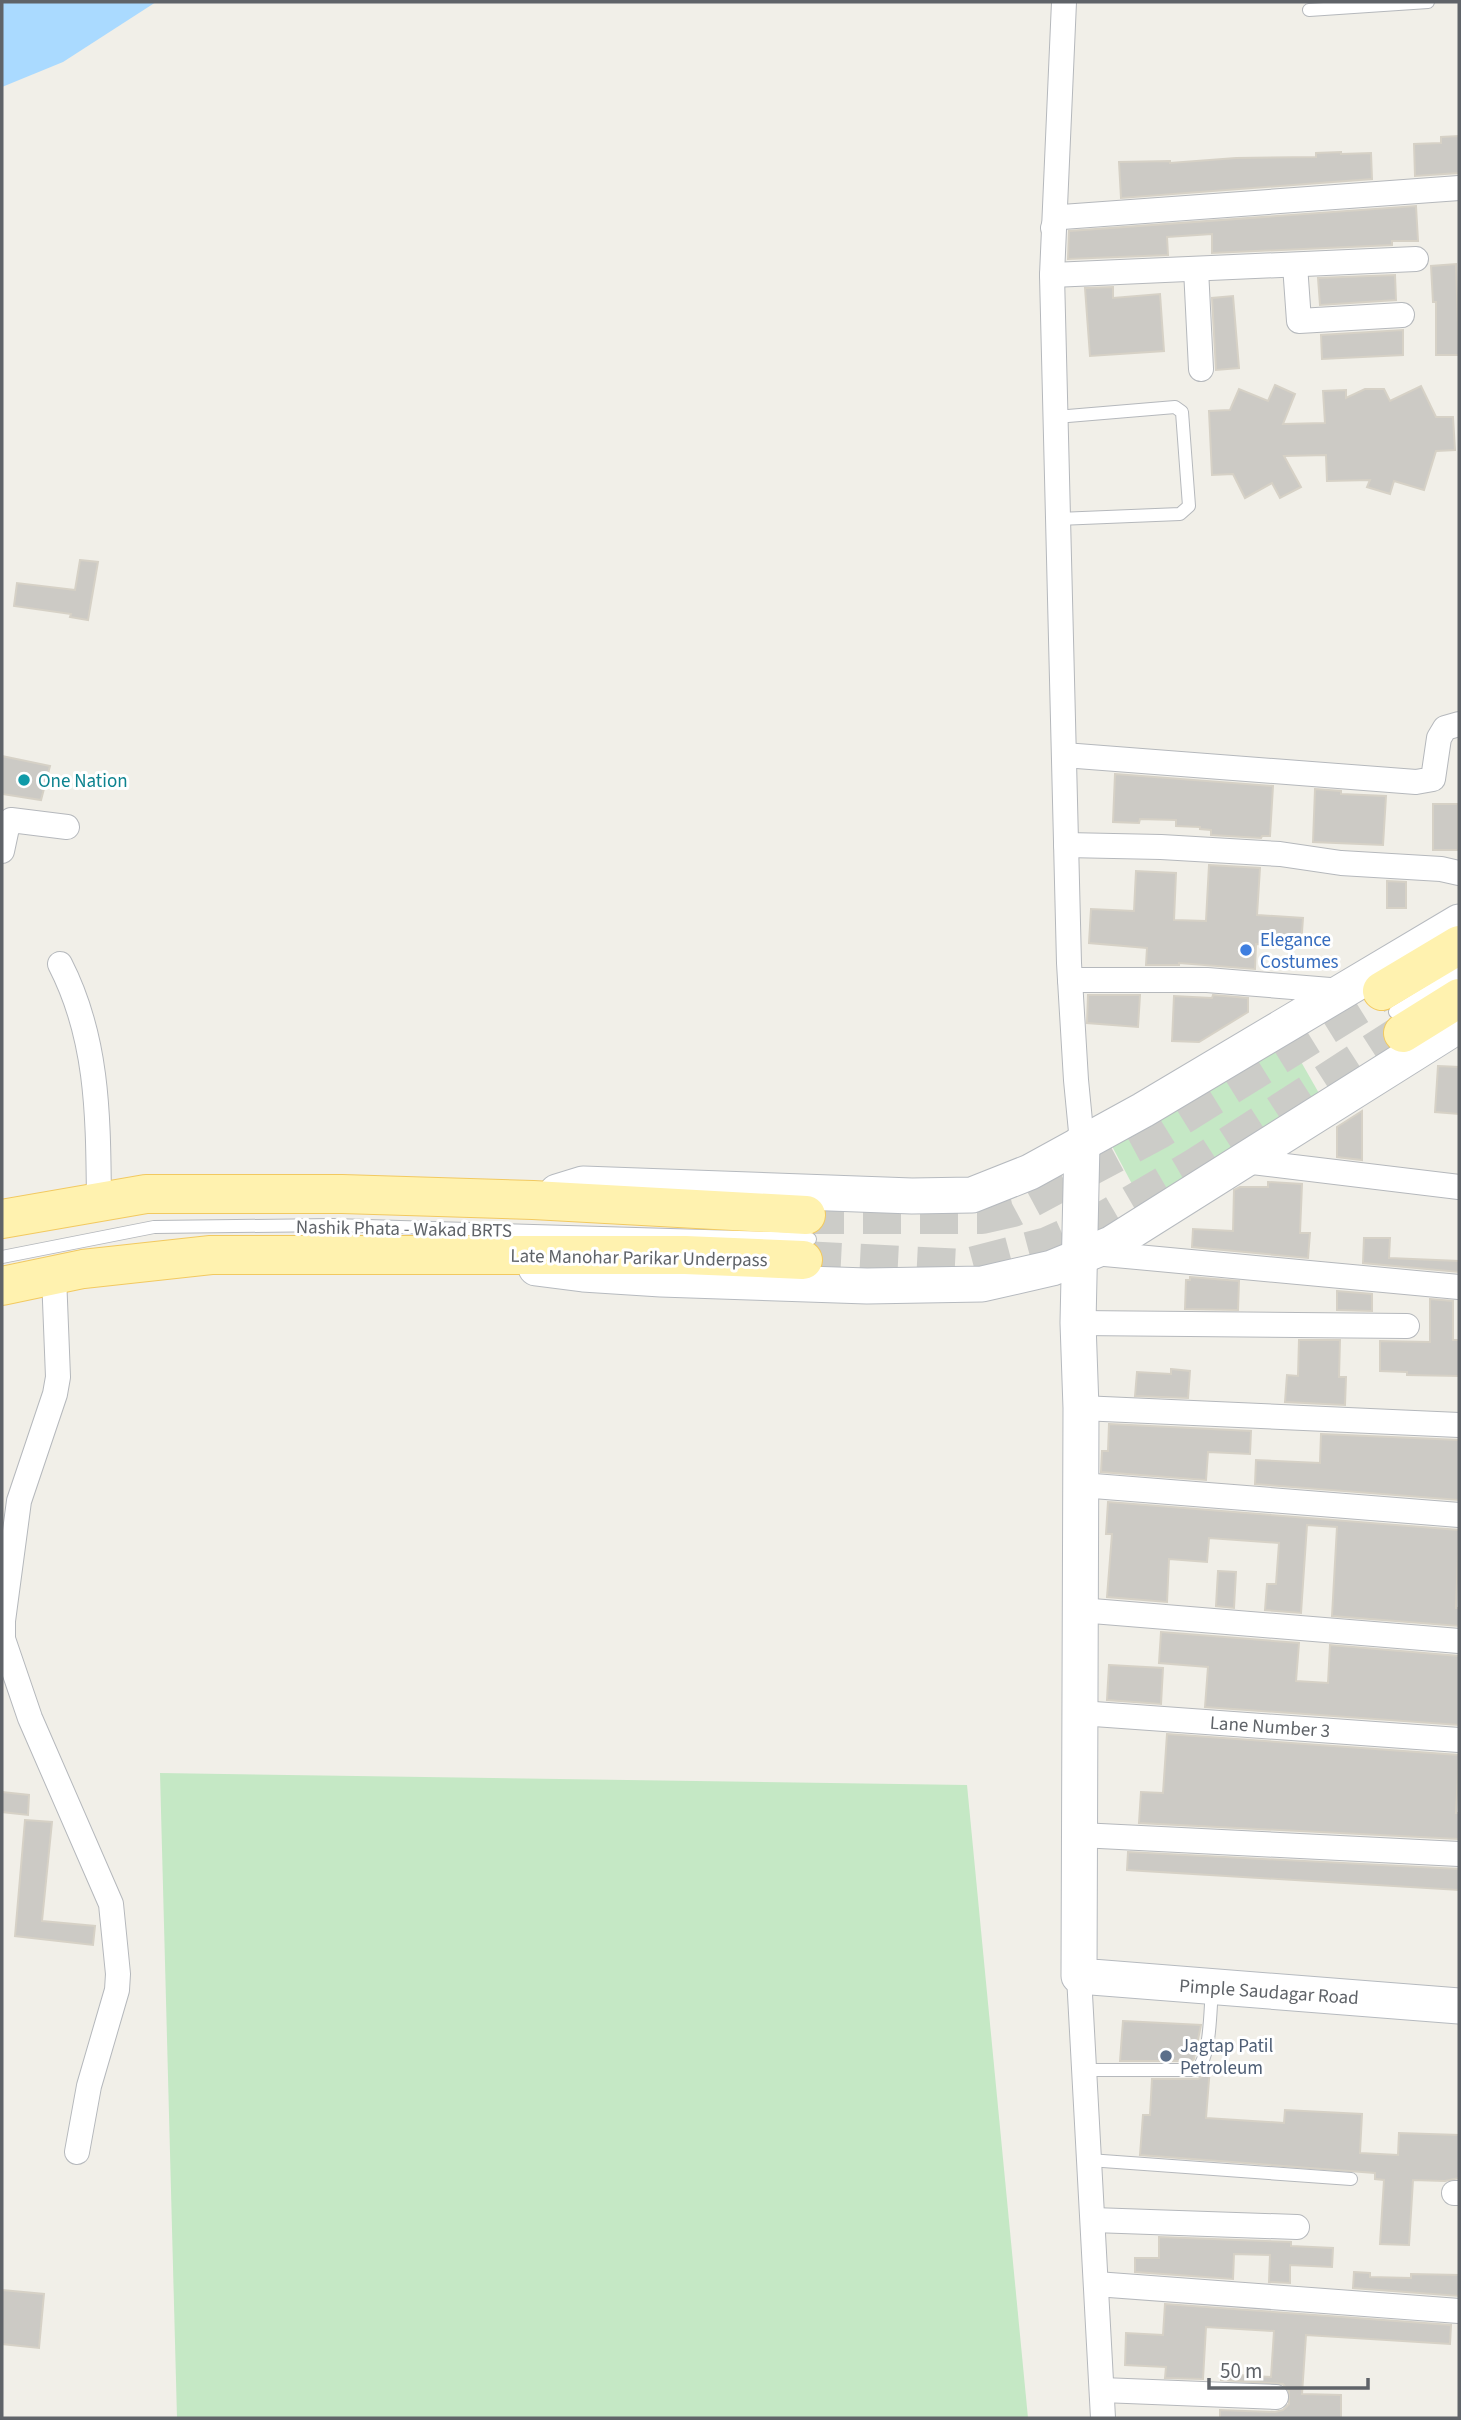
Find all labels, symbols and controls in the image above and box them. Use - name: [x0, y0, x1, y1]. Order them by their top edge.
- place label: One Nation: [38, 768, 128, 795]
- marker: One Nation: [16, 772, 32, 788]
- place label: Elegance Costumes: [1260, 927, 1339, 976]
- marker: Elegance Costumes: [1238, 942, 1254, 958]
- street label: Nashik Phata - Wakad BRTS: [296, 1214, 512, 1245]
- street label: Late Manohar Parikar Underpass: [510, 1243, 768, 1274]
- street label: Lane Number 3: [1209, 1710, 1331, 1745]
- street label: Pimple Saudagar Road: [1178, 1973, 1360, 2012]
- place label: Jagtap Patil Petroleum: [1180, 2033, 1274, 2082]
- marker: Jagtap Patil Petroleum: [1158, 2048, 1174, 2064]
- scale bar: [1209, 2346, 1368, 2390]
- text: 50 m: [1220, 2356, 1262, 2386]

